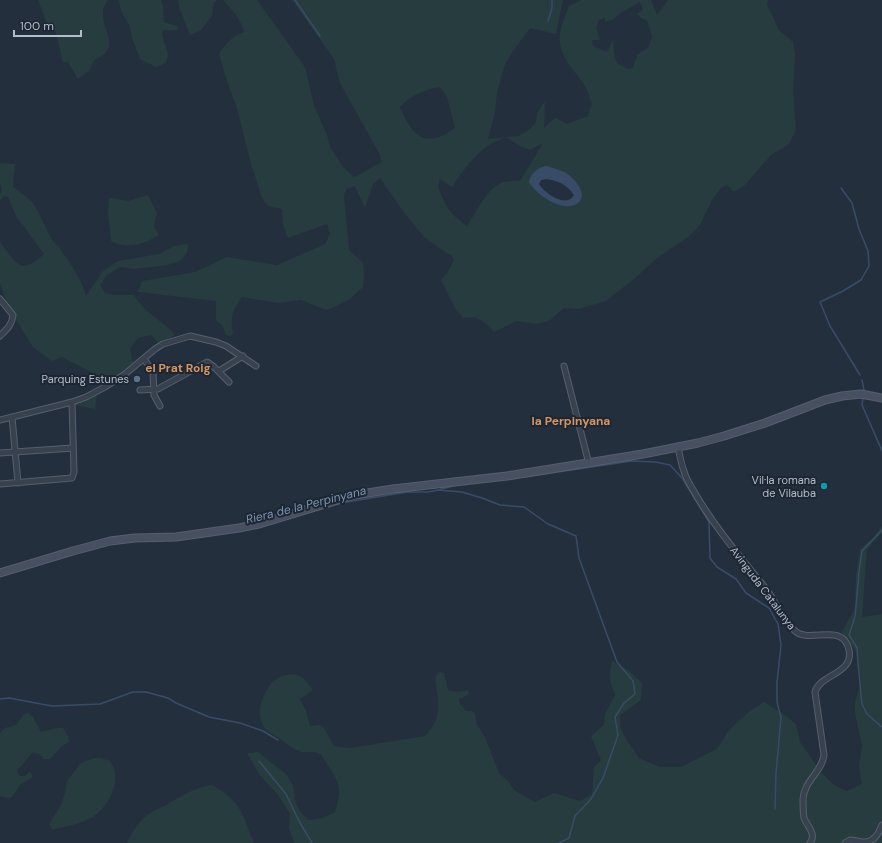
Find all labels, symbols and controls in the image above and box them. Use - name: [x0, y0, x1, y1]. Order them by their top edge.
- scale bar: [14, 12, 81, 38]
- text: 100 m: [20, 18, 54, 34]
- district label: el Prat Roig: [145, 360, 211, 376]
- place label: Parquing Estunes: [42, 372, 129, 386]
- marker: Parquing Estunes: [132, 374, 142, 384]
- district label: la Perpinyana: [532, 413, 610, 429]
- place label: Vil·la romana de Vilauba: [752, 473, 816, 500]
- marker: Vil·la romana de Vilauba: [819, 481, 829, 491]
- water label: Riera de la Perpinyana: [244, 482, 368, 528]
- street label: Avinguda Catalunya: [727, 544, 799, 632]

